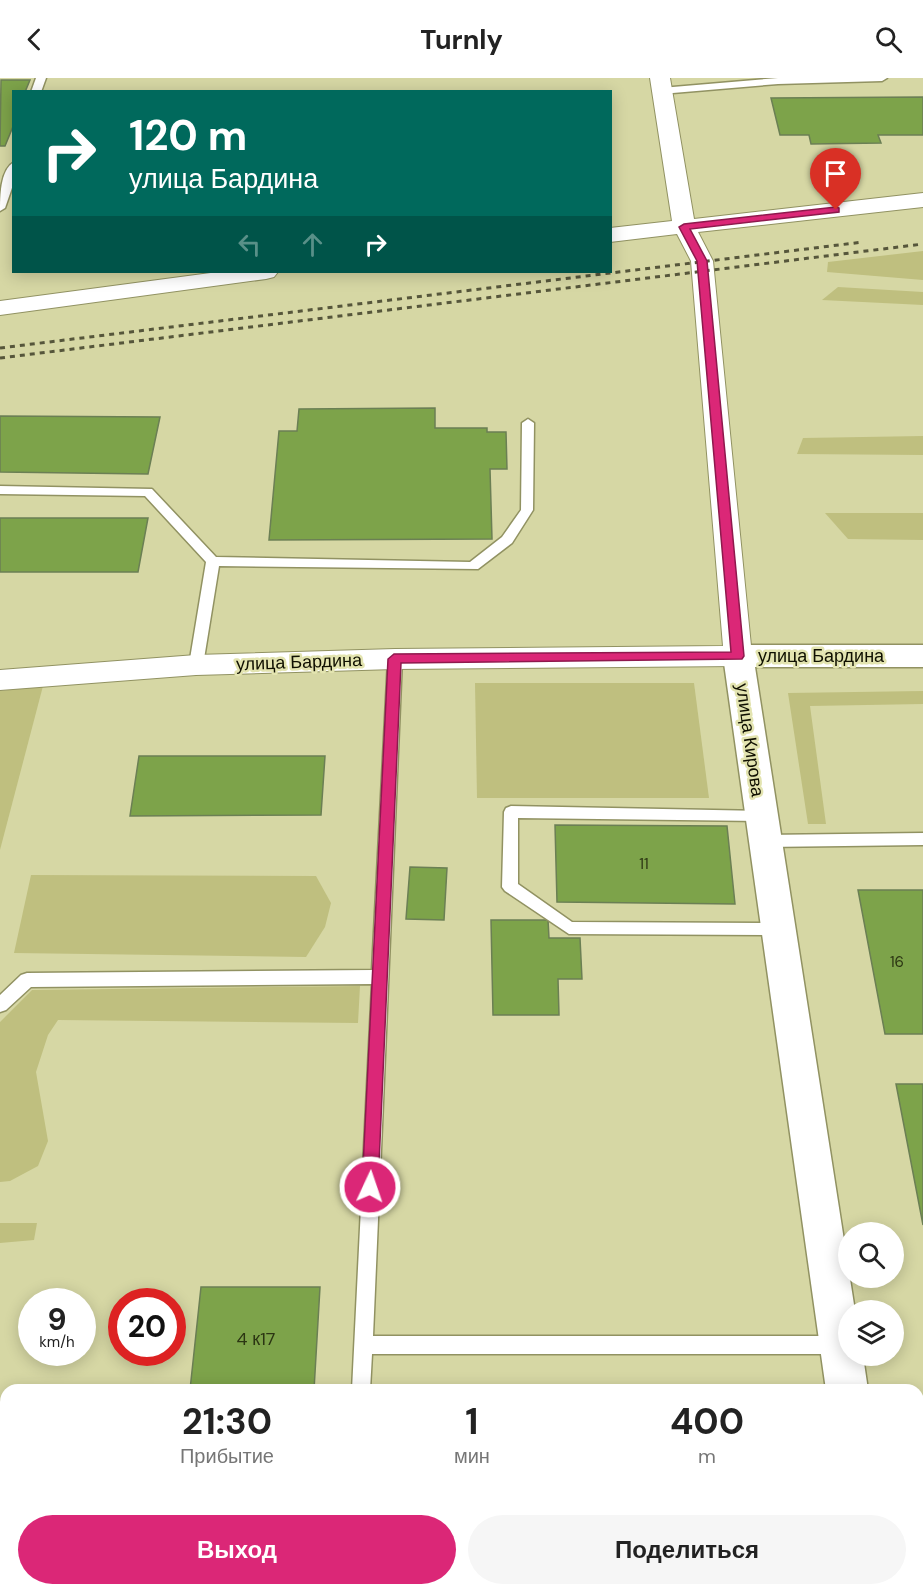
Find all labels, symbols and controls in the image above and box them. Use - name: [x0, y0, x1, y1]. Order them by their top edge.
- text: Turnly: [420, 22, 503, 57]
- icon: back: [18, 23, 51, 56]
- icon: search: [872, 23, 905, 56]
- text: 120 m: [129, 108, 247, 163]
- icon: right: [30, 114, 108, 192]
- pin: [810, 148, 861, 210]
- icon: arrive: [819, 157, 852, 190]
- text: улица Бардина: [129, 161, 318, 196]
- icon: left: [233, 228, 266, 261]
- icon: ahead: [296, 228, 329, 261]
- icon: right: [359, 228, 392, 261]
- street label: улица Бардина: [758, 644, 885, 668]
- street label: улица Бардина: [236, 648, 363, 676]
- street label: улица Кирова: [730, 682, 770, 799]
- house number: 11: [639, 854, 649, 874]
- house number: 16: [890, 952, 904, 972]
- position arrow: [338, 1155, 402, 1219]
- map controls: [838, 1222, 904, 1366]
- button: search: [838, 1222, 904, 1288]
- speed limit sign: 20: [108, 1288, 186, 1366]
- text: 9: [47, 1300, 67, 1339]
- button: layers: [838, 1300, 904, 1366]
- house number: 4 к17: [237, 1327, 275, 1351]
- text: km/h: [39, 1332, 75, 1352]
- text: 21:30: [182, 1398, 272, 1445]
- text: 1: [465, 1398, 478, 1445]
- text: 400: [670, 1398, 744, 1445]
- text: Прибытие: [180, 1443, 274, 1469]
- text: мин: [454, 1443, 490, 1469]
- text: m: [698, 1443, 716, 1469]
- button: Выход: [18, 1515, 456, 1584]
- button: Поделиться: [468, 1515, 906, 1584]

